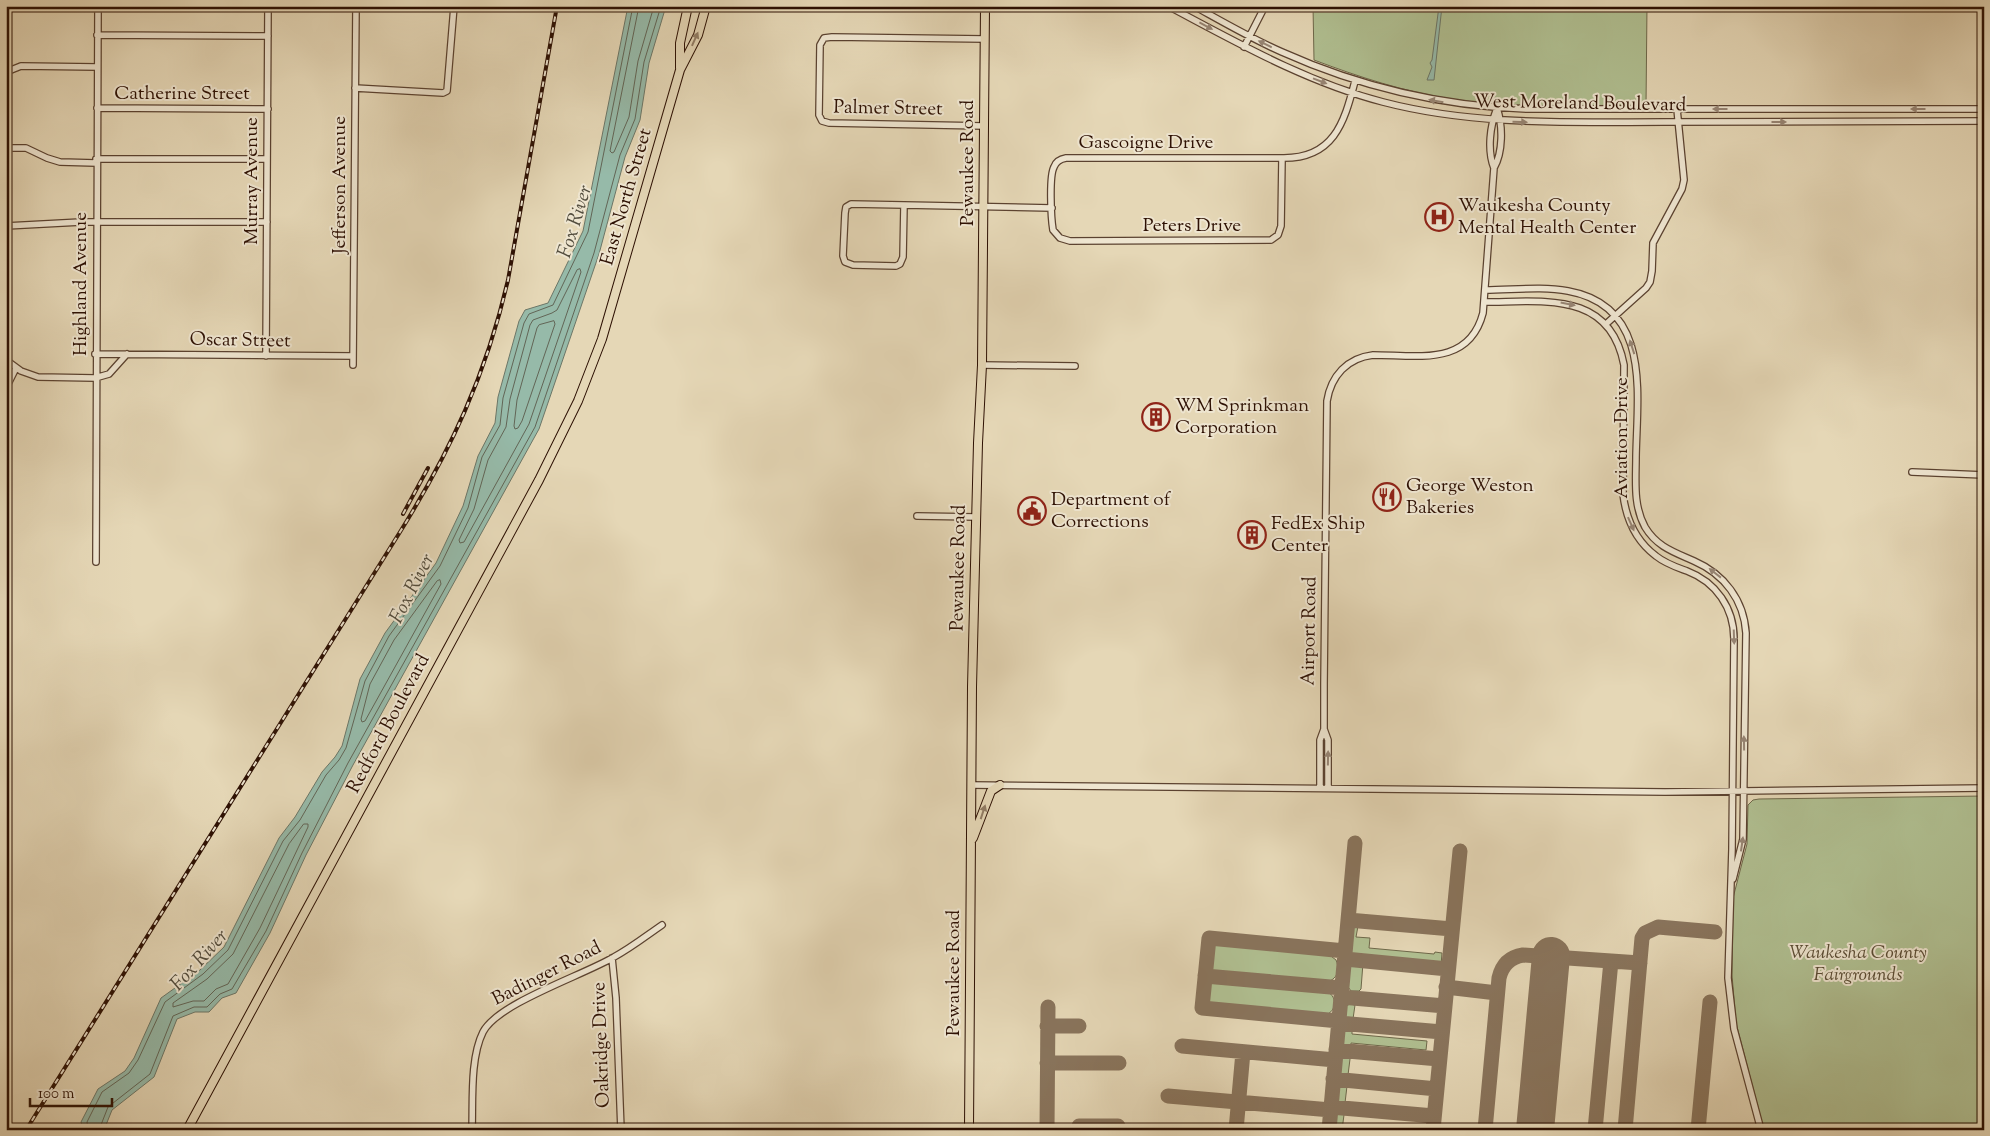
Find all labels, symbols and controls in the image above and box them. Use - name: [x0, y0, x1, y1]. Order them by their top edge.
- one-way arrow: [1199, 22, 1213, 30]
- one-way arrow: [692, 32, 700, 46]
- one-way arrow: [1258, 40, 1272, 48]
- one-way arrow: [1313, 78, 1327, 86]
- street label: Catherine Street: [114, 81, 250, 108]
- street label: West Moreland Boulevard: [1473, 89, 1687, 119]
- street label: Palmer Street: [833, 95, 943, 123]
- one-way arrow: [1427, 96, 1443, 104]
- street label: Pewaukee Road: [955, 99, 982, 226]
- one-way arrow: [1712, 105, 1728, 113]
- one-way arrow: [1909, 105, 1925, 113]
- street label: Jefferson Avenue: [327, 116, 354, 255]
- street label: Murray Avenue: [239, 117, 266, 245]
- one-way arrow: [1513, 118, 1529, 126]
- one-way arrow: [1771, 118, 1787, 126]
- street label: East North Street: [595, 125, 660, 269]
- street label: Gascoigne Drive: [1079, 130, 1214, 157]
- water label: Fox River: [551, 182, 601, 262]
- place label: Waukesha County Mental Health Center: [1458, 193, 1636, 242]
- hospital icon: Waukesha County Mental Health Center: [1424, 202, 1454, 232]
- street label: Highland Avenue: [68, 212, 95, 356]
- street label: Peters Drive: [1143, 213, 1241, 240]
- one-way arrow: [1560, 300, 1575, 308]
- street label: Oscar Street: [189, 327, 291, 355]
- one-way arrow: [1628, 339, 1636, 354]
- street label: Aviation Drive: [1609, 377, 1636, 499]
- place label: WM Sprinkman Corporation: [1175, 393, 1309, 442]
- building icon: WM Sprinkman Corporation: [1141, 402, 1171, 432]
- place label: George Weston Bakeries: [1406, 473, 1534, 522]
- restaurant icon: George Weston Bakeries: [1372, 482, 1402, 512]
- place label: Department of Corrections: [1051, 487, 1172, 536]
- public building icon: Department of Corrections: [1017, 496, 1047, 526]
- street label: Pewaukee Road: [944, 504, 974, 632]
- place label: FedEx Ship Center: [1271, 511, 1365, 560]
- one-way arrow: [1627, 517, 1635, 531]
- building icon: FedEx Ship Center: [1237, 520, 1267, 550]
- water label: Fox River: [383, 549, 443, 629]
- one-way arrow: [1708, 568, 1722, 578]
- street label: Airport Road: [1296, 576, 1324, 686]
- one-way arrow: [1730, 629, 1738, 645]
- street label: Redford Boulevard: [341, 649, 437, 799]
- one-way arrow: [1740, 735, 1748, 751]
- one-way arrow: [1324, 750, 1332, 766]
- one-way arrow: [980, 804, 988, 819]
- one-way arrow: [1738, 835, 1746, 851]
- street label: Pewaukee Road: [941, 909, 968, 1036]
- water label: Fox River: [164, 923, 236, 999]
- street label: Badinger Road: [488, 935, 607, 1013]
- park label: Waukesha County Fairgrounds: [1789, 940, 1927, 989]
- street label: Oakridge Drive: [586, 982, 618, 1108]
- scale bar: [30, 1076, 112, 1108]
- text: 100 m: [38, 1084, 75, 1105]

